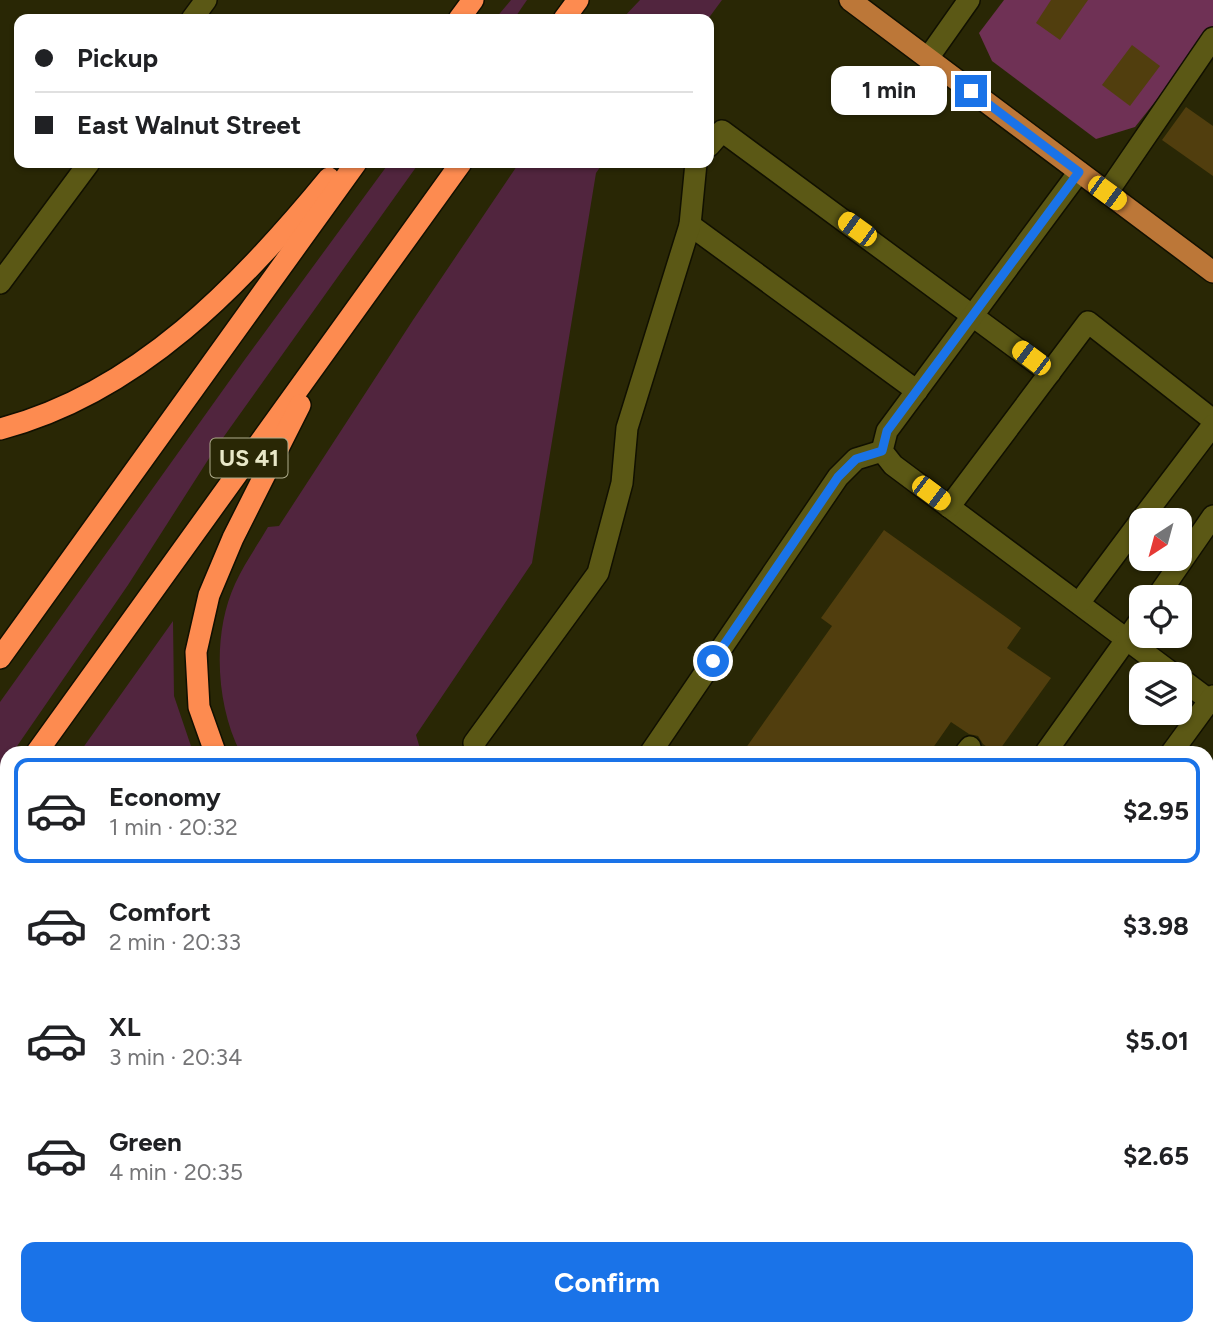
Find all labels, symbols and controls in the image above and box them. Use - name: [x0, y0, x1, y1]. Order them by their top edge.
- text: Pickup: [77, 42, 158, 74]
- callout: 1 min: [831, 66, 946, 116]
- route end: [955, 75, 987, 107]
- text: 1 min: [862, 76, 916, 104]
- text: East Walnut Street: [77, 109, 301, 141]
- car: [1084, 172, 1131, 214]
- car: [834, 208, 881, 250]
- car: [1008, 337, 1055, 379]
- road number: US 41: [210, 438, 288, 478]
- car: [908, 472, 955, 514]
- north arrow: [1129, 508, 1192, 570]
- map controls: [1129, 508, 1192, 725]
- button: locate: [1129, 585, 1192, 648]
- route start: [697, 645, 729, 677]
- button: layers: [1129, 662, 1192, 725]
- icon: car: [25, 779, 88, 842]
- text: Economy: [109, 781, 221, 813]
- text: $2.95: [1123, 795, 1189, 827]
- text: 1 min · 20:32: [109, 813, 238, 841]
- icon: car: [25, 894, 88, 957]
- text: Comfort: [109, 896, 211, 928]
- text: $3.98: [1123, 910, 1189, 942]
- text: 2 min · 20:33: [109, 928, 241, 956]
- icon: car: [25, 1009, 88, 1072]
- text: XL: [109, 1011, 141, 1043]
- text: $5.01: [1125, 1025, 1189, 1057]
- text: 3 min · 20:34: [109, 1043, 242, 1071]
- icon: car: [25, 1124, 88, 1187]
- text: Green: [109, 1126, 182, 1158]
- text: $2.65: [1123, 1140, 1189, 1172]
- text: 4 min · 20:35: [109, 1158, 243, 1186]
- button: Confirm: [21, 1242, 1193, 1322]

